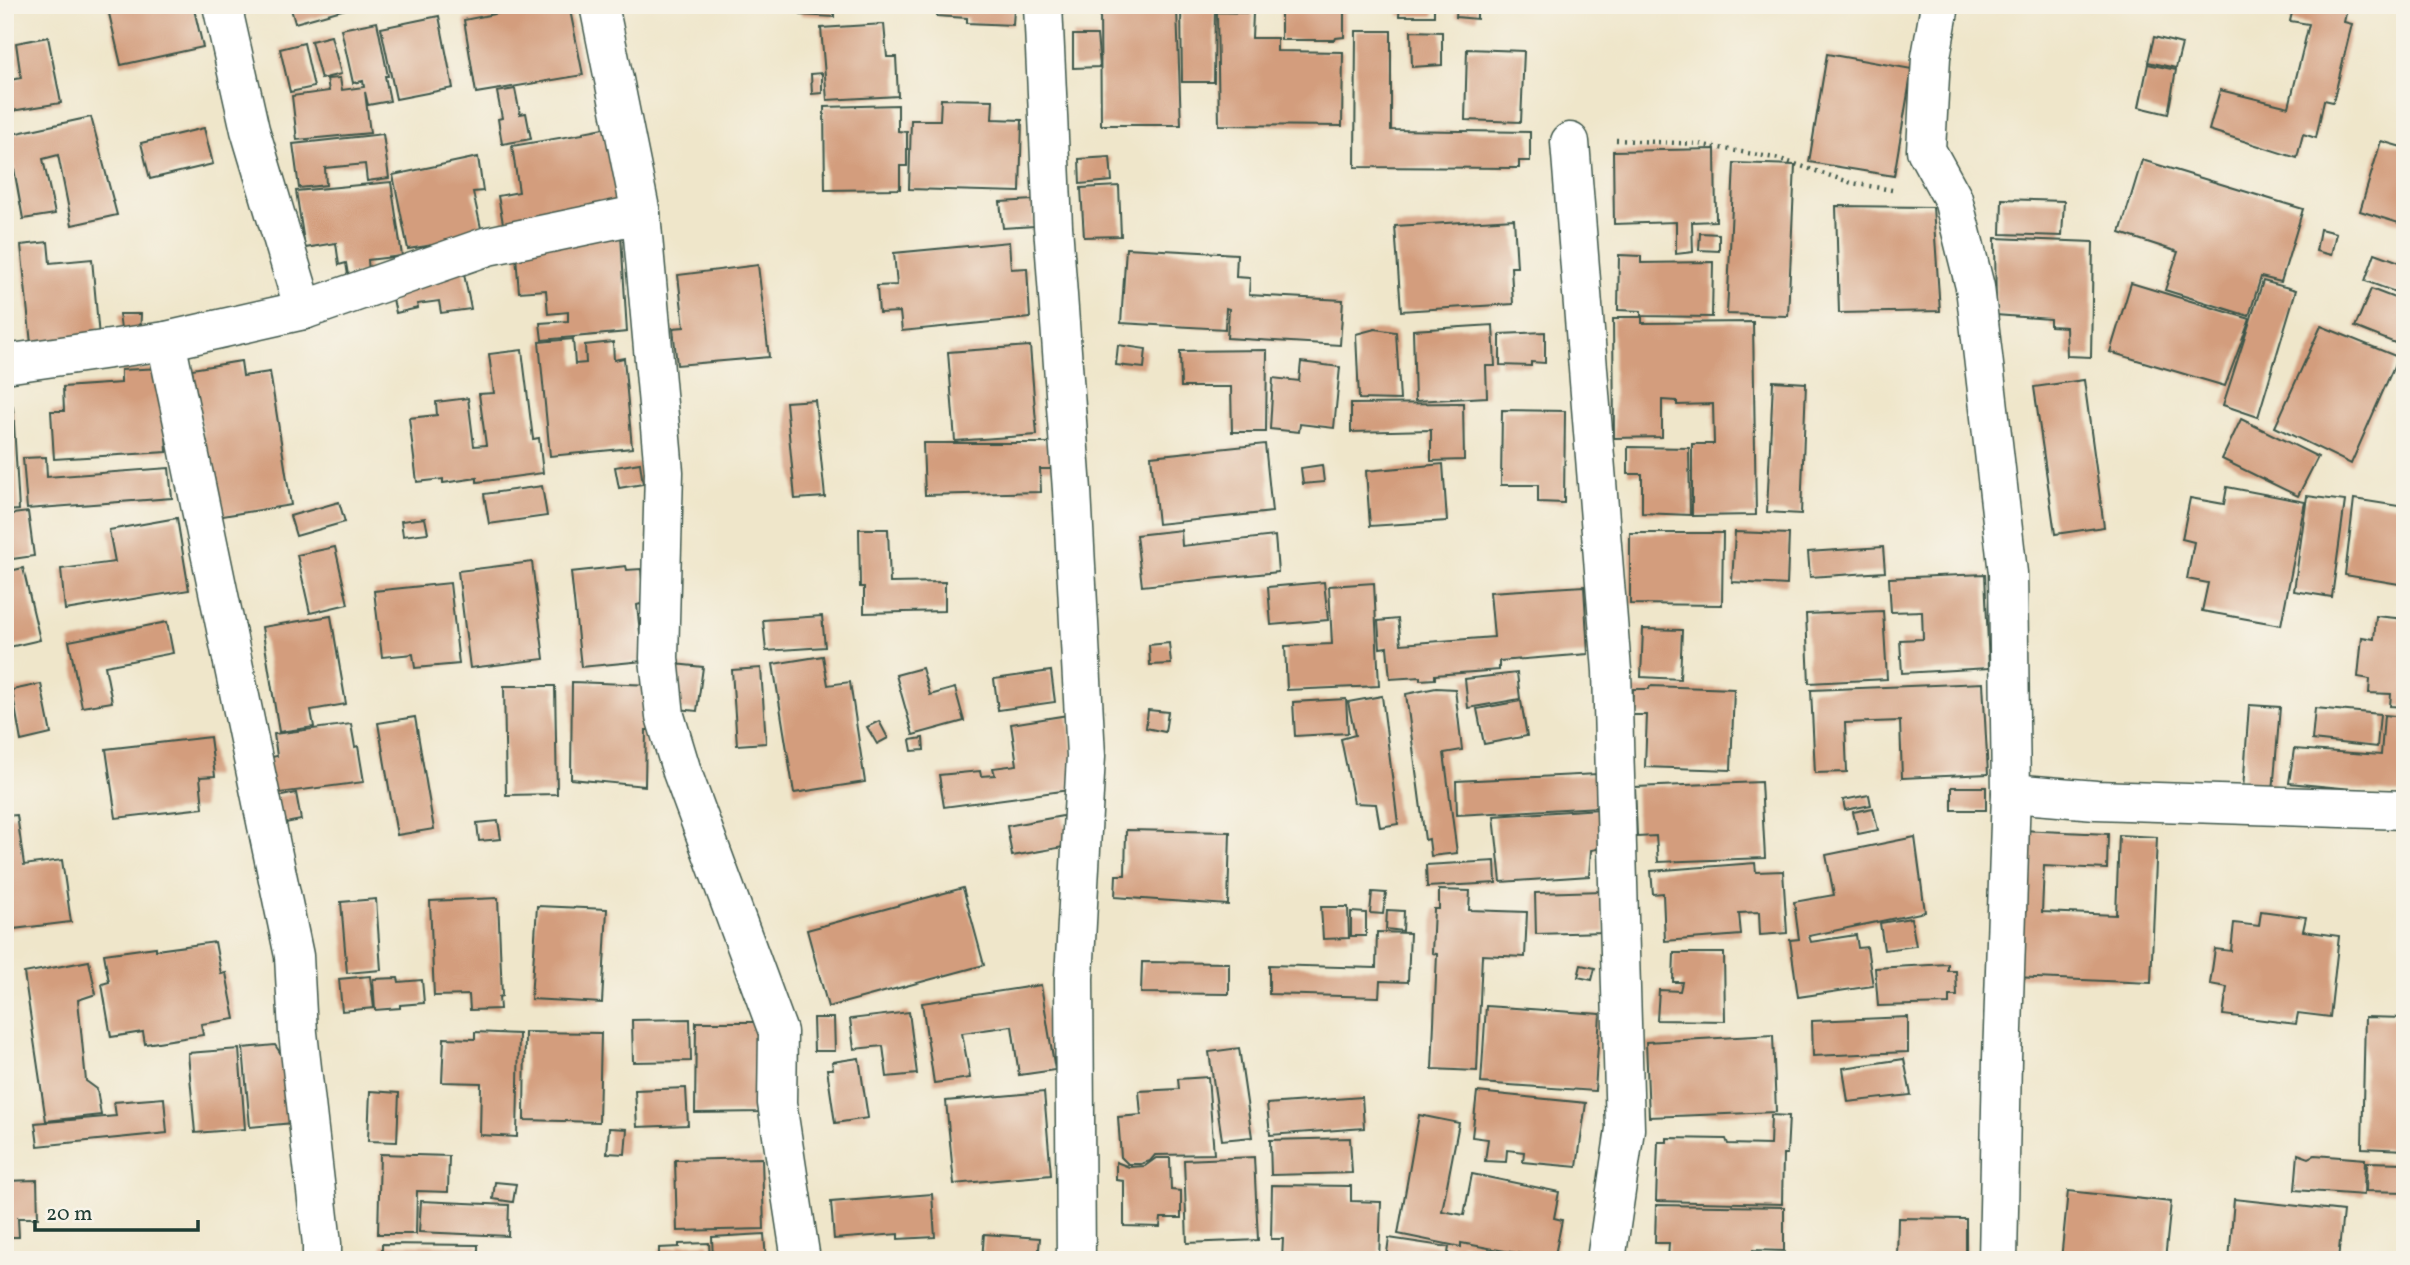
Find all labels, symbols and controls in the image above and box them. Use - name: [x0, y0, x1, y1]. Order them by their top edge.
- scale bar: [35, 1188, 198, 1232]
- text: 20 m: [46, 1200, 92, 1229]

